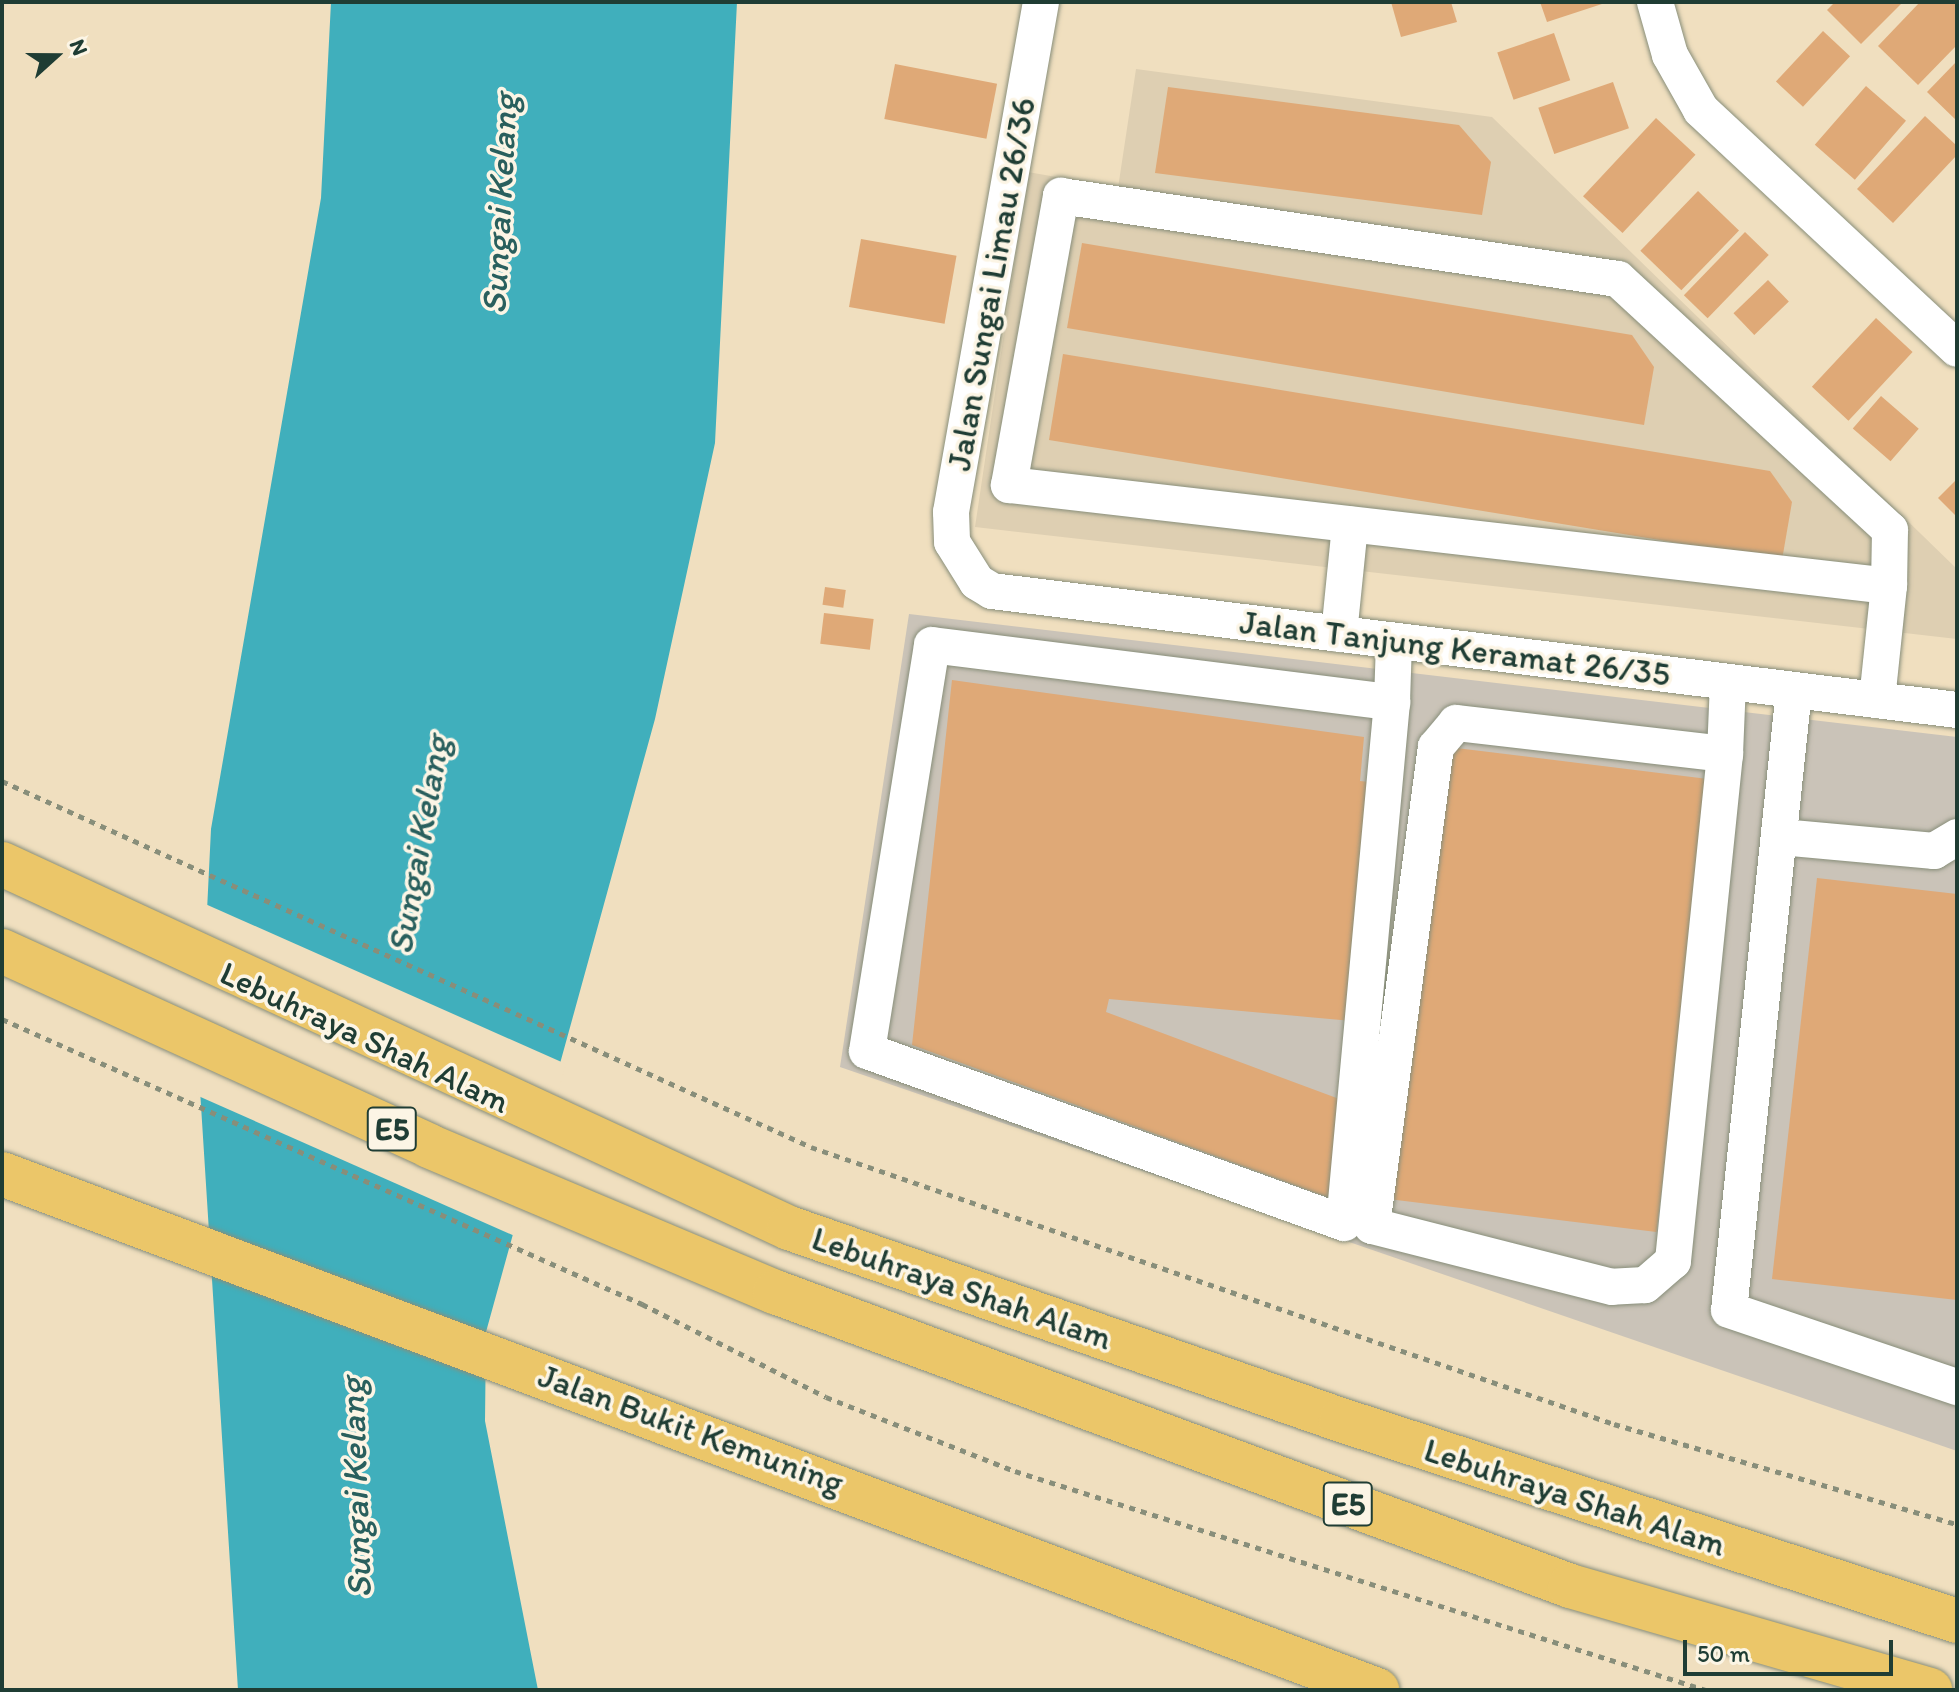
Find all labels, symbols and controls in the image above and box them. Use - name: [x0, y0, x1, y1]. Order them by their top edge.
- north arrow: [16, 16, 96, 96]
- text: N: [64, 35, 94, 59]
- water label: Sungai Kelang: [472, 93, 526, 315]
- street label: Jalan Sungai Limau 26/36: [938, 95, 1044, 473]
- street label: Jalan Tanjung Keramat 26/35: [1239, 602, 1671, 694]
- water label: Sungai Kelang: [378, 733, 458, 957]
- street label: Lebuhraya Shah Alam: [213, 952, 517, 1122]
- road number: E5: [366, 1101, 418, 1157]
- street label: Lebuhraya Shah Alam: [806, 1217, 1118, 1359]
- street label: Jalan Bukit Kemuning: [533, 1355, 849, 1503]
- water label: Sungai Kelang: [330, 1378, 380, 1598]
- street label: Lebuhraya Shah Alam: [1418, 1429, 1732, 1565]
- road number: E5: [1322, 1476, 1374, 1532]
- scale bar: [1687, 1624, 1897, 1674]
- text: 50 m: [1697, 1639, 1750, 1668]

